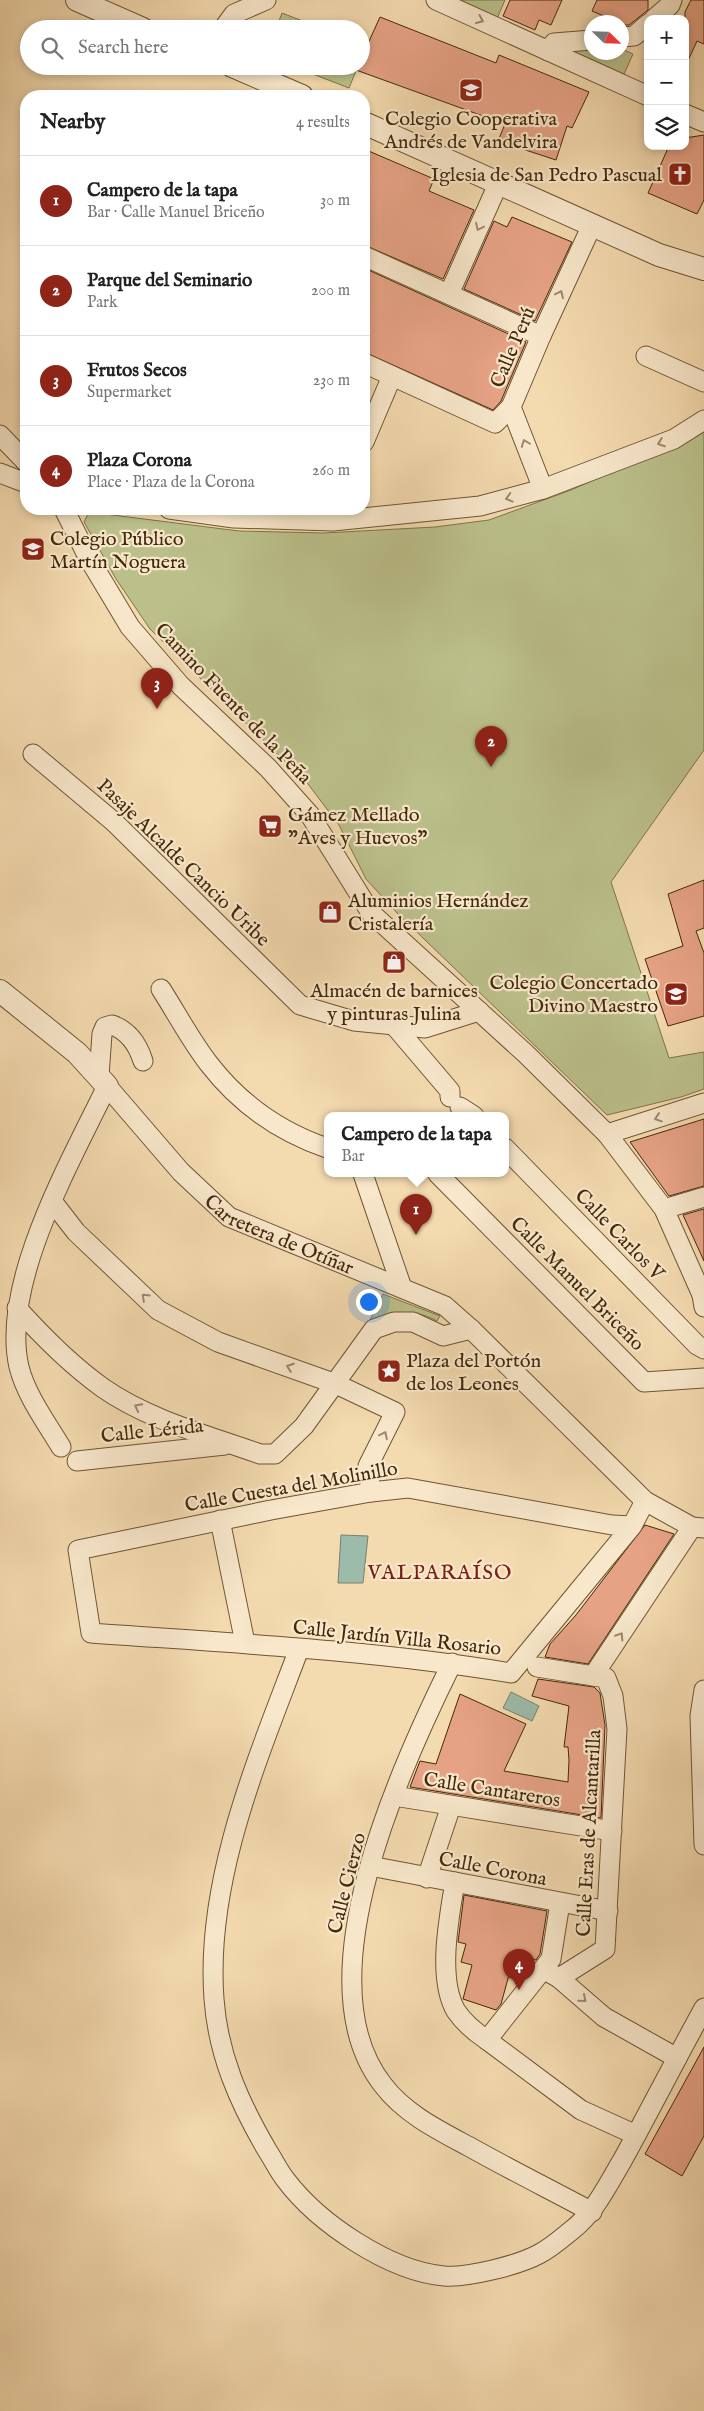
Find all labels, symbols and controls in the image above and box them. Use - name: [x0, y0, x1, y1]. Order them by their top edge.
- one-way arrow: [475, 14, 484, 25]
- north arrow: [584, 15, 629, 60]
- map controls: [644, 15, 689, 150]
- button: +: [644, 15, 689, 60]
- search box: [20, 20, 370, 75]
- icon: search: [38, 34, 66, 62]
- text: Search here: [78, 36, 169, 60]
- button: −: [644, 60, 689, 105]
- school or university icon: Colegio Cooperativa Andrés de Vandelvira: [458, 77, 484, 103]
- button: layers: [644, 105, 689, 150]
- place label: Colegio Cooperativa Andrés de Vandelvira: [383, 107, 558, 155]
- text: Nearby: [40, 109, 105, 136]
- text: 4 results: [296, 113, 350, 133]
- church icon: Iglesia de San Pedro Pascual: [667, 161, 693, 187]
- place label: Iglesia de San Pedro Pascual: [431, 163, 663, 188]
- text: Campero de la tapa: [87, 179, 238, 203]
- text: 1: [53, 191, 59, 211]
- text: 30 m: [320, 191, 350, 211]
- text: Bar · Calle Manuel Briceño: [87, 203, 265, 223]
- one-way arrow: [475, 222, 485, 231]
- text: Parque del Seminario: [87, 269, 252, 293]
- text: 2: [52, 281, 60, 301]
- text: 200 m: [311, 281, 350, 301]
- one-way arrow: [554, 290, 564, 299]
- text: Park: [87, 293, 117, 313]
- street label: Calle Perú: [485, 303, 542, 392]
- text: Frutos Secos: [87, 359, 187, 383]
- text: 3: [53, 371, 59, 391]
- text: 230 m: [313, 371, 350, 391]
- text: Supermarket: [87, 383, 172, 403]
- one-way arrow: [658, 438, 666, 448]
- one-way arrow: [521, 440, 531, 448]
- text: Plaza Corona: [87, 449, 192, 473]
- text: 4: [52, 461, 60, 481]
- text: 260 m: [312, 461, 350, 481]
- text: Place · Plaza de la Corona: [87, 473, 255, 493]
- one-way arrow: [505, 493, 513, 503]
- place label: Colegio Público Martín Noguera: [50, 527, 186, 575]
- school or university icon: Colegio Público Martín Noguera: [20, 536, 46, 562]
- street label: Camino Fuente de la Peña: [149, 618, 317, 790]
- pin: 3: [141, 668, 173, 709]
- pin: 2: [475, 726, 507, 767]
- street label: Pasaje Alcalde Cancio Uribe: [91, 774, 275, 952]
- place label: Gámez Mellado "Aves y Huevos": [288, 803, 428, 851]
- supermarket icon: Gámez Mellado "Aves y Huevos": [257, 813, 283, 839]
- place label: Aluminios Hernández Cristalería: [347, 889, 529, 937]
- shop icon: Aluminios Hernández Cristalería: [317, 899, 343, 925]
- shop icon: Almacén de barnices y pinturas Julina: [381, 949, 407, 975]
- place label: Colegio Concertado Divino Maestro: [489, 971, 658, 1019]
- place label: Almacén de barnices y pinturas Julina: [309, 979, 478, 1027]
- school or university icon: Colegio Concertado Divino Maestro: [663, 981, 689, 1007]
- popup: [324, 1112, 509, 1177]
- one-way arrow: [654, 1112, 662, 1122]
- text: Campero de la tapa: [341, 1123, 492, 1147]
- text: Bar: [341, 1147, 365, 1167]
- street label: Calle Carlos V: [569, 1184, 670, 1287]
- street label: Carretera de Otíñar: [198, 1189, 358, 1281]
- pin: 1: [400, 1194, 432, 1235]
- street label: Calle Manuel Briceño: [505, 1212, 649, 1357]
- your location: [356, 1289, 382, 1315]
- one-way arrow: [141, 1294, 150, 1303]
- place label: Plaza del Portón de los Leones: [406, 1349, 541, 1397]
- place icon: Plaza del Portón de los Leones: [376, 1358, 402, 1384]
- one-way arrow: [286, 1363, 295, 1373]
- one-way arrow: [134, 1403, 143, 1413]
- street label: Calle Lérida: [100, 1414, 205, 1449]
- one-way arrow: [378, 1431, 388, 1440]
- street label: Calle Cuesta del Molinillo: [183, 1456, 400, 1519]
- district label: VALPARAÍSO: [367, 1559, 512, 1587]
- street label: Calle Jardín Villa Rosario: [291, 1615, 502, 1662]
- one-way arrow: [614, 1632, 623, 1641]
- street label: Calle Eras de Alcantarilla: [572, 1729, 607, 1937]
- street label: Calle Cantareros: [422, 1767, 562, 1814]
- street label: Calle Cierzo: [323, 1830, 372, 1937]
- street label: Calle Corona: [436, 1847, 549, 1892]
- pin: 4: [503, 1949, 535, 1990]
- one-way arrow: [578, 1993, 587, 2002]

